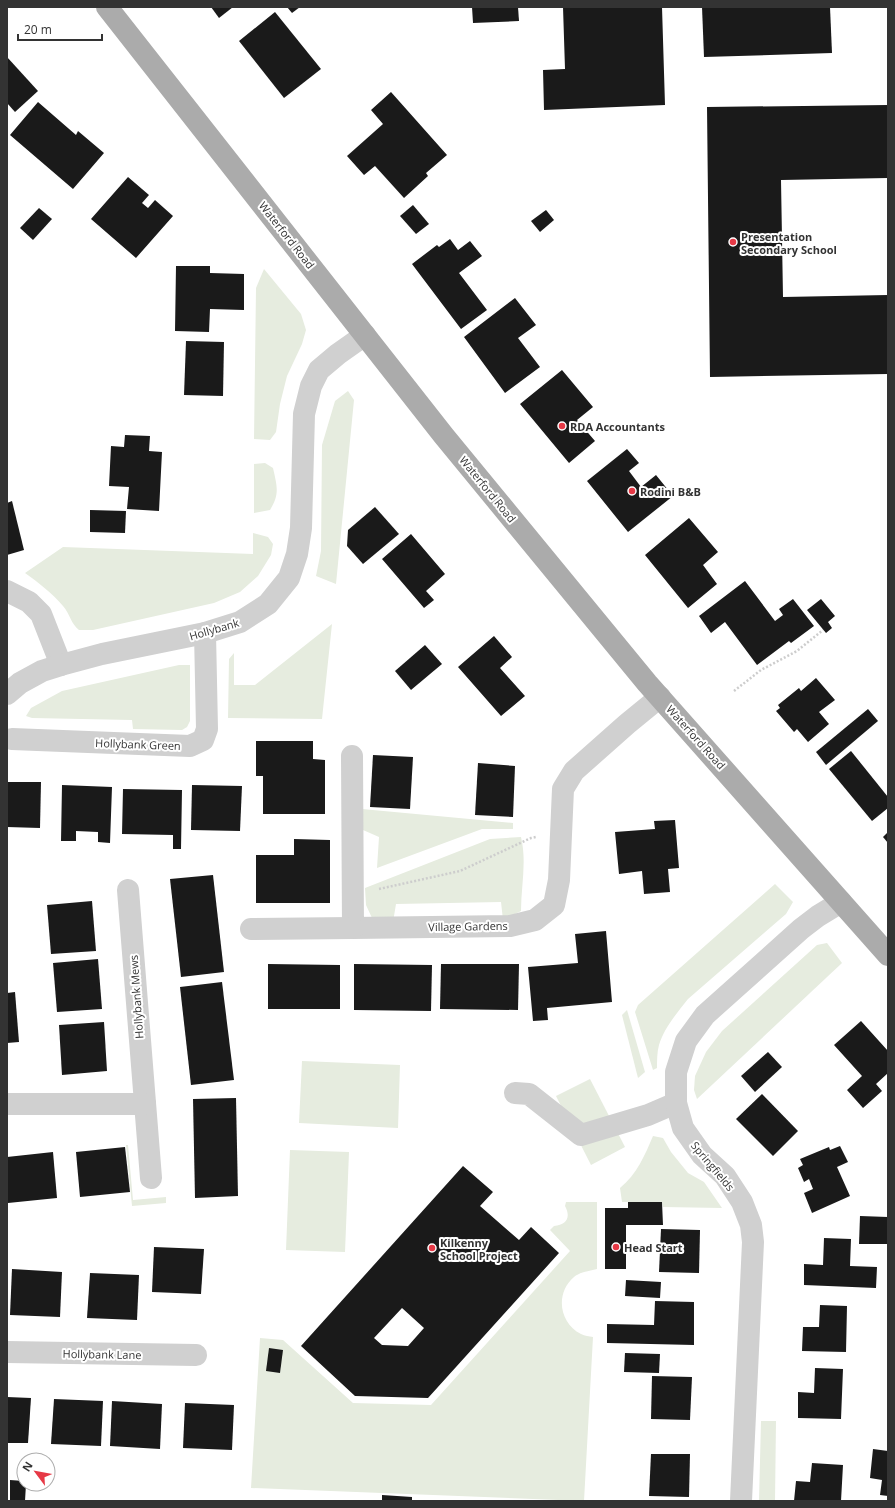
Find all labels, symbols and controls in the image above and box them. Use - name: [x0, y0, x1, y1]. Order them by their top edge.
- scale bar: [18, 16, 102, 42]
- text: 20 m: [24, 21, 52, 38]
- street label: Waterford Road: [256, 198, 318, 272]
- place label: Presentation Secondary School: [741, 229, 837, 257]
- marker: Presentation Secondary School: [728, 237, 738, 247]
- place label: RDA Accountants: [570, 419, 665, 434]
- marker: RDA Accountants: [557, 421, 567, 431]
- street label: Waterford Road: [457, 453, 519, 525]
- place label: Rodini B&B: [640, 484, 701, 499]
- marker: Rodini B&B: [627, 486, 637, 496]
- street label: Hollybank: [187, 615, 241, 643]
- street label: Waterford Road: [663, 702, 729, 772]
- street label: Hollybank Green: [95, 735, 181, 753]
- street label: Village Gardens: [428, 918, 508, 934]
- street label: Hollybank Mews: [126, 955, 146, 1039]
- street label: Springfields: [688, 1138, 738, 1194]
- place label: Kilkenny School Project: [440, 1235, 518, 1263]
- place label: Head Start: [624, 1240, 683, 1255]
- marker: Head Start: [611, 1242, 621, 1252]
- marker: Kilkenny School Project: [427, 1243, 437, 1253]
- street label: Hollybank Lane: [62, 1346, 142, 1362]
- north arrow: [16, 1452, 56, 1492]
- text: N: [18, 1459, 36, 1474]

